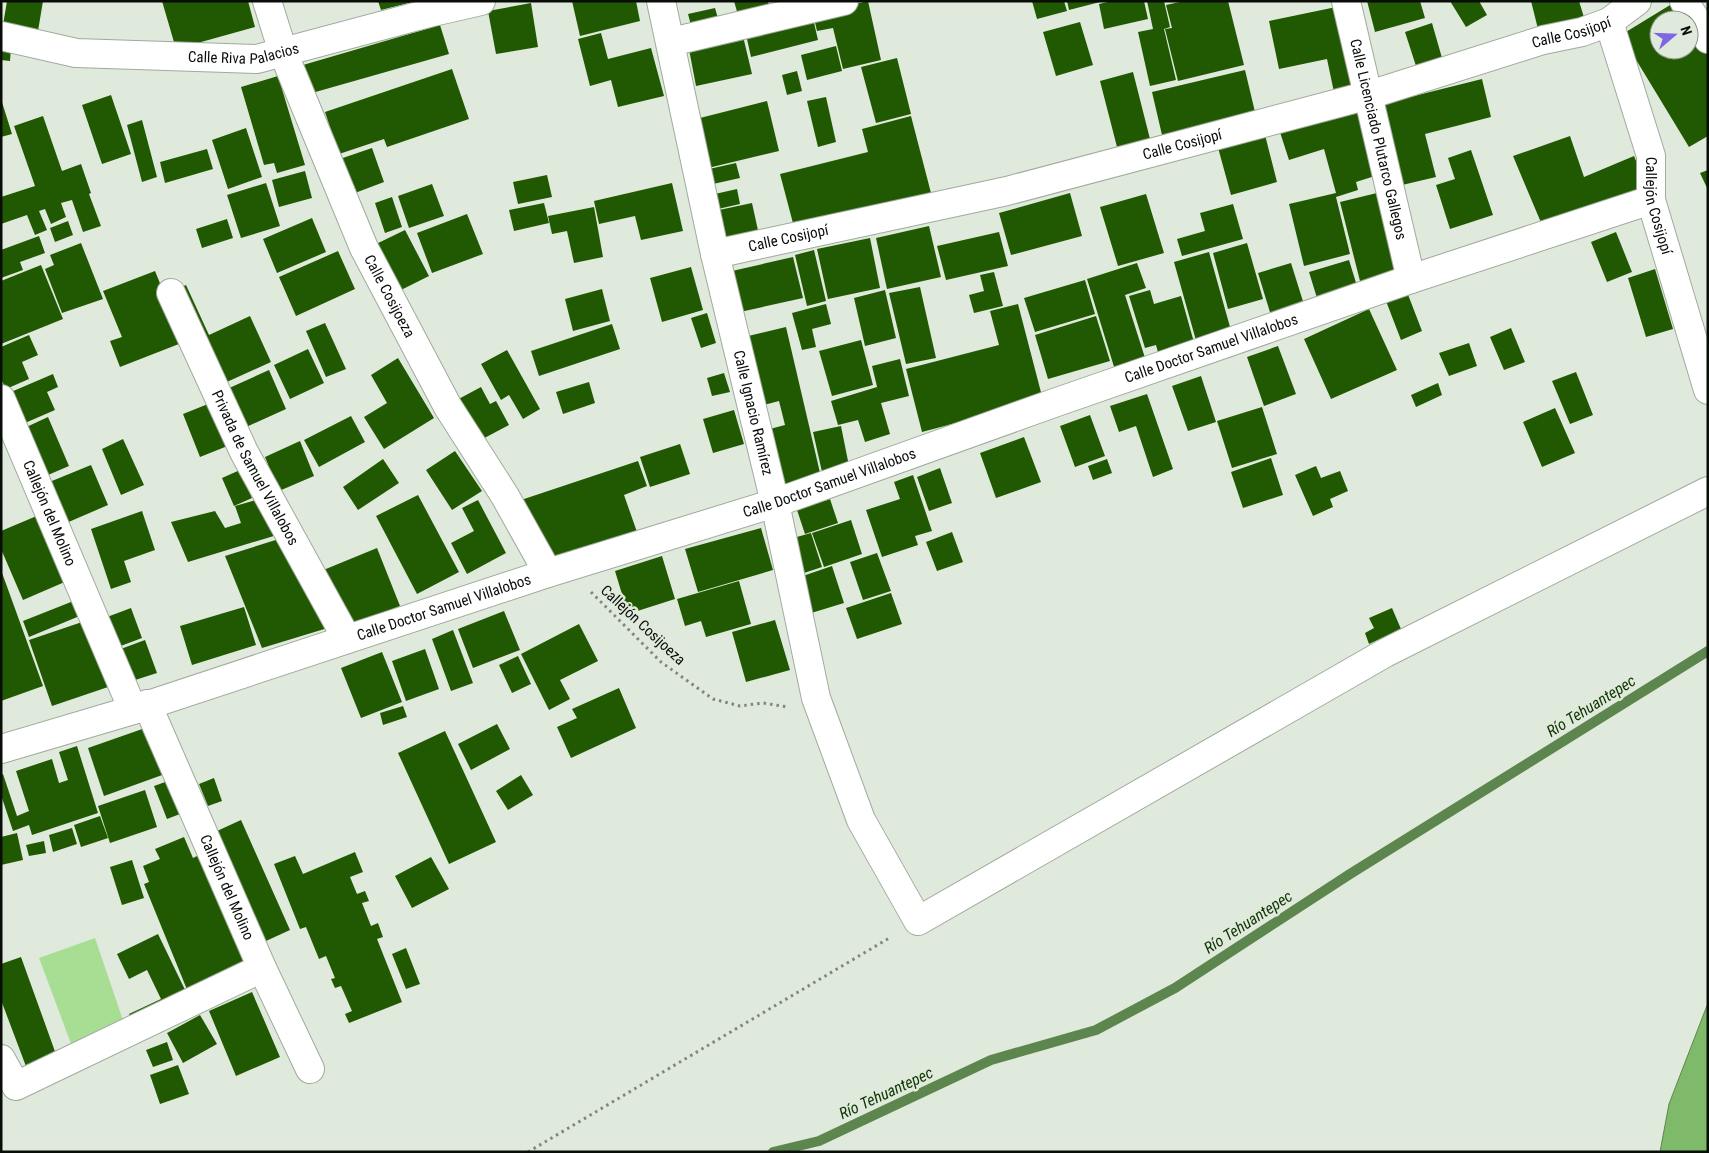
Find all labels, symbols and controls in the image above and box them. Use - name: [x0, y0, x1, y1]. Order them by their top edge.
- north arrow: [1649, 10, 1699, 60]
- street label: Calle Cosijopí: [1529, 13, 1615, 52]
- text: N: [1677, 24, 1695, 37]
- street label: Calle Licenciado Plutarco Gallegos: [1346, 37, 1411, 242]
- street label: Calle Riva Palacios: [188, 39, 301, 68]
- street label: Calle Cosijopí: [1141, 125, 1225, 164]
- street label: Callejón Cosijopí: [1642, 157, 1676, 258]
- street label: Calle Cosijopí: [747, 221, 831, 256]
- street label: Calle Cosijoeza: [360, 252, 419, 341]
- street label: Calle Doctor Samuel Villalobos: [1122, 310, 1300, 387]
- street label: Calle Ignacio Ramírez: [729, 348, 777, 477]
- street label: Privada de Samuel Villalobos: [208, 387, 303, 549]
- street label: Calle Doctor Samuel Villalobos: [741, 444, 918, 521]
- street label: Callejón del Molino: [19, 458, 80, 569]
- street label: Calle Doctor Samuel Villalobos: [355, 570, 533, 644]
- street label: Callejón Cosijoeza: [597, 581, 689, 669]
- water label: Río Tehuantepec: [1543, 671, 1639, 741]
- street label: Callejón del Molino: [196, 832, 258, 943]
- water label: Río Tehuantepec: [1200, 886, 1296, 958]
- water label: Río Tehuantepec: [836, 1063, 936, 1123]

